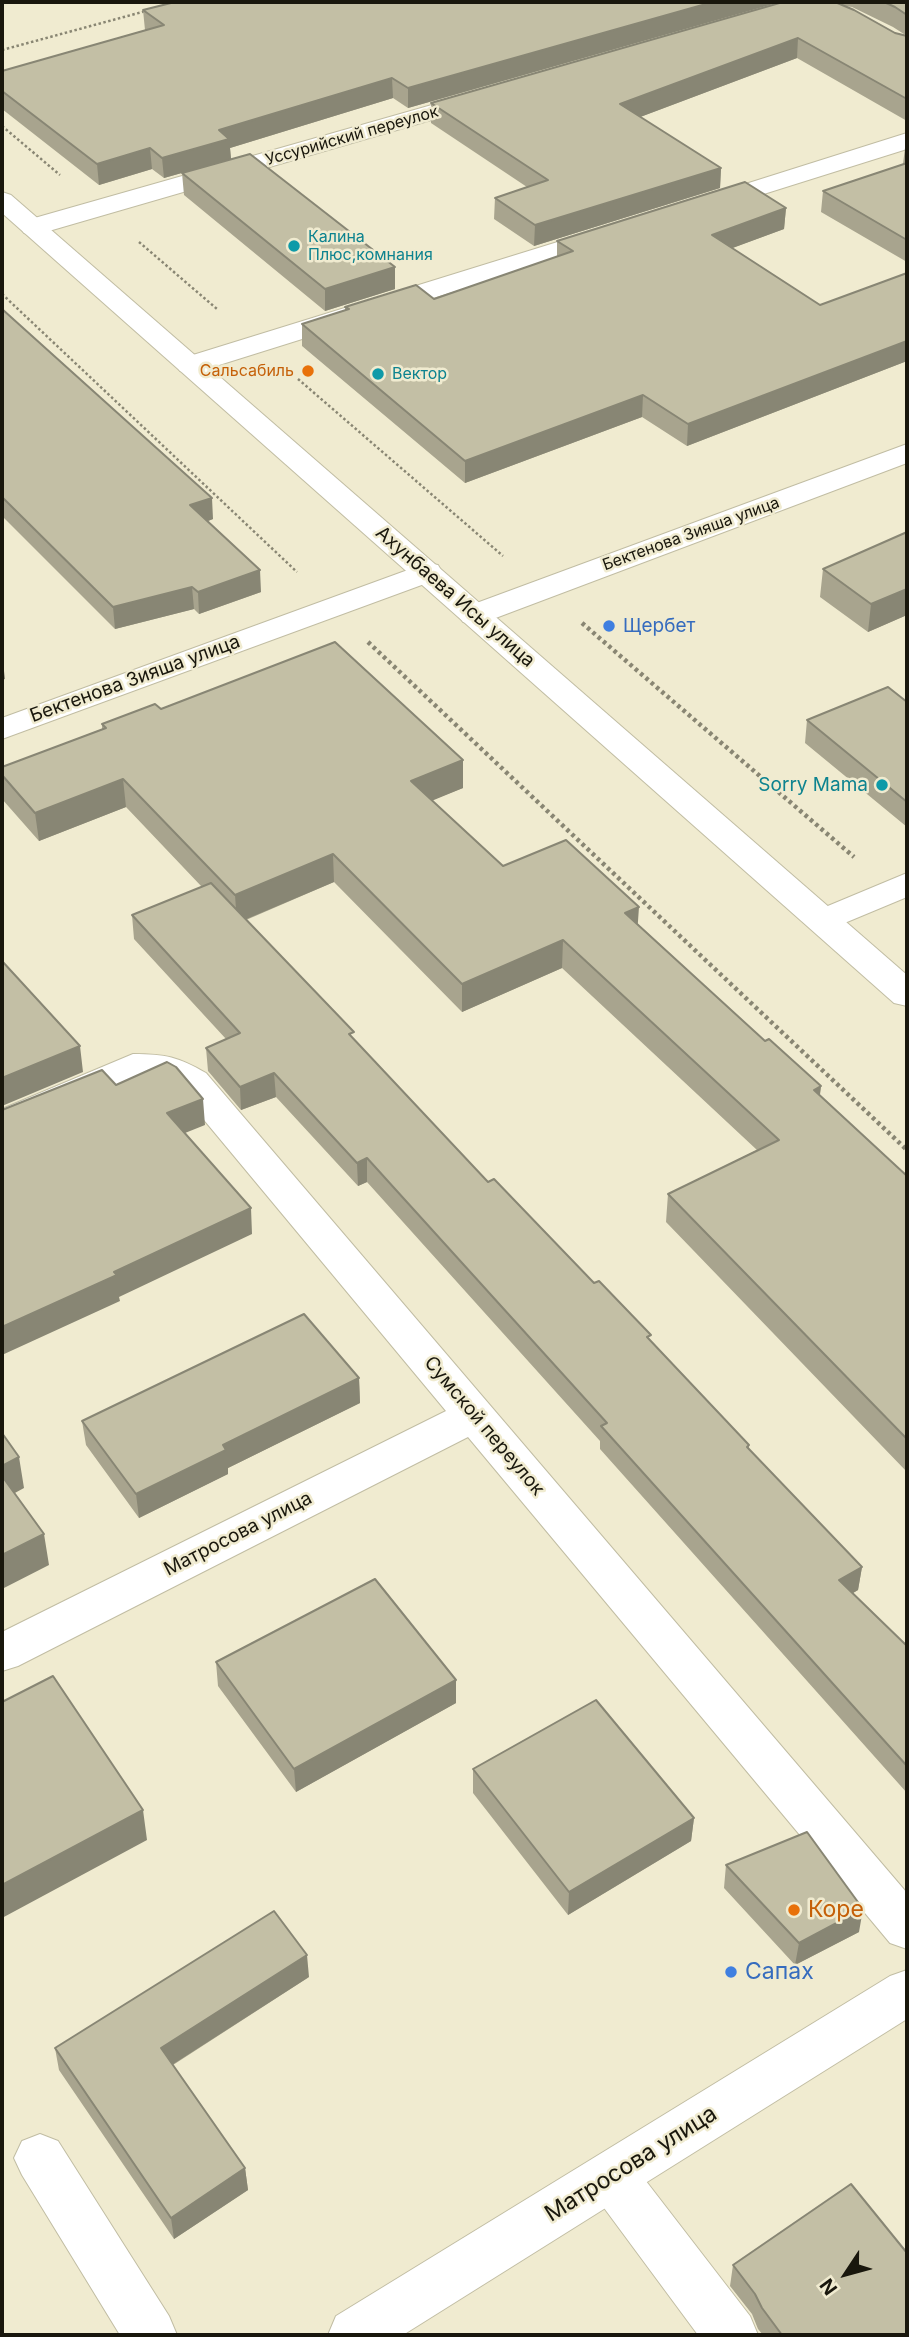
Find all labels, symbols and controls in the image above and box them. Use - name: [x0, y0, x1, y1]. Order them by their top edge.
- street label: Уссурийский переулок: [263, 102, 441, 170]
- place label: Калина Плюс,комнания: [308, 227, 433, 265]
- marker: Калина Плюс,комнания: [286, 238, 302, 254]
- place label: Сальсабиль: [200, 361, 294, 381]
- marker: Сальсабиль: [300, 363, 316, 379]
- place label: Вектор: [392, 364, 447, 384]
- marker: Вектор: [370, 366, 386, 382]
- street label: Бектенова Зияша улица: [600, 493, 782, 575]
- street label: Ахунбаева Исы улица: [371, 522, 539, 672]
- place label: Щербет: [623, 615, 695, 637]
- marker: Щербет: [601, 618, 617, 634]
- street label: Бектенова Зияша улица: [27, 630, 243, 728]
- place label: Sorry Mama: [758, 774, 868, 796]
- marker: Sorry Mama: [874, 777, 890, 793]
- street label: Сумской переулок: [419, 1352, 549, 1500]
- street label: Матросова улица: [160, 1487, 316, 1581]
- place label: Коре: [808, 1896, 864, 1924]
- marker: Коре: [786, 1902, 802, 1918]
- place label: Сапах: [745, 1958, 814, 1986]
- marker: Сапах: [723, 1964, 739, 1980]
- street label: Матросова улица: [540, 2100, 722, 2228]
- north arrow: [811, 2239, 881, 2309]
- text: N: [815, 2274, 842, 2299]

